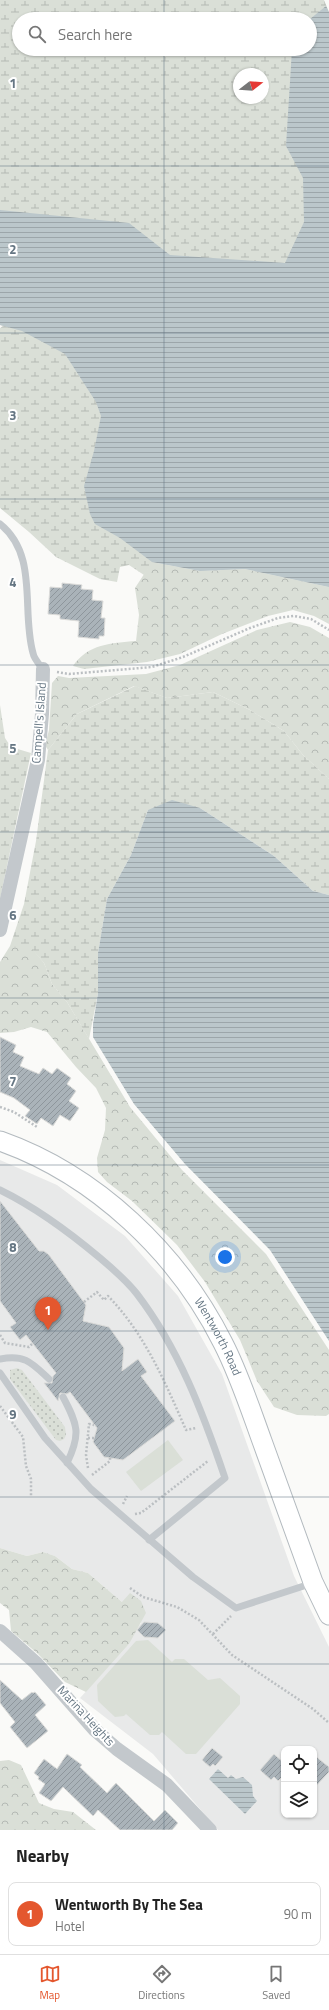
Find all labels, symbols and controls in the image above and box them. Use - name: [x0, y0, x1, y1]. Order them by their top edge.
- search box: [12, 12, 317, 56]
- icon: search: [26, 23, 48, 45]
- text: Search here: [58, 23, 132, 46]
- north arrow: [233, 68, 269, 104]
- text: 1: [9, 73, 17, 93]
- text: 2: [9, 239, 17, 259]
- text: 3: [9, 405, 17, 425]
- text: 4: [9, 572, 17, 592]
- street label: Campell's Island: [26, 682, 51, 764]
- text: 5: [9, 738, 17, 758]
- text: 6: [9, 905, 17, 925]
- text: 7: [9, 1071, 17, 1091]
- text: 8: [9, 1237, 17, 1257]
- your location: [215, 1247, 235, 1267]
- street label: Wentworth Road: [190, 1293, 247, 1378]
- pin: 1: [35, 1297, 61, 1330]
- text: 9: [9, 1404, 17, 1424]
- street label: Marina Heights: [53, 1681, 120, 1751]
- map controls: [281, 1746, 317, 1818]
- button: locate: [281, 1746, 317, 1782]
- button: layers: [281, 1782, 317, 1818]
- text: Nearby: [16, 1843, 69, 1869]
- text: Wentworth By The Sea: [55, 1893, 203, 1916]
- text: 1: [26, 1904, 34, 1924]
- text: 90 m: [284, 1904, 312, 1924]
- text: Hotel: [55, 1916, 85, 1936]
- tab: Map: [39, 1963, 61, 2003]
- tab: Directions: [138, 1963, 185, 2003]
- tab: Saved: [262, 1963, 290, 2003]

